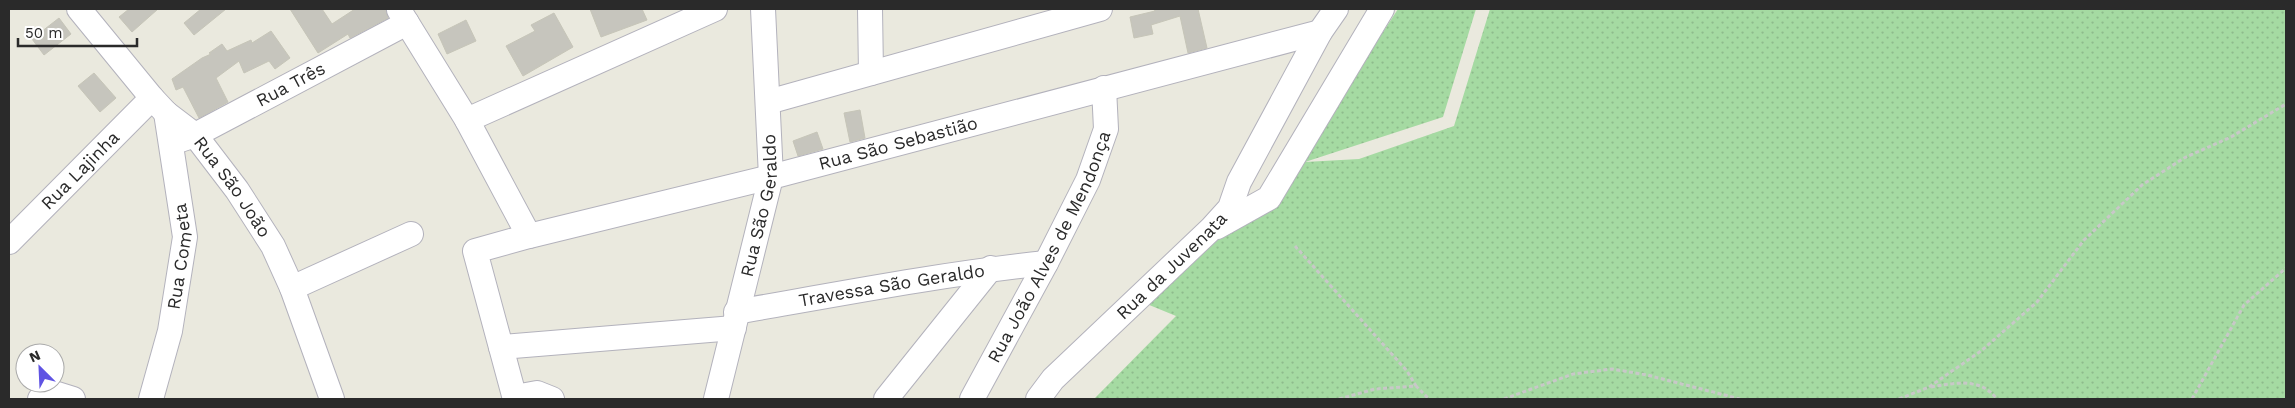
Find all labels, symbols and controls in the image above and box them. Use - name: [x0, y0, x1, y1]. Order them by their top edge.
- scale bar: [18, 15, 136, 47]
- text: 50 m: [25, 24, 62, 42]
- street label: Rua Três: [252, 57, 328, 111]
- street label: Rua São Sebastião: [816, 112, 980, 174]
- street label: Rua Lajinha: [36, 126, 123, 214]
- street label: Rua João Alves de Mendonça: [983, 128, 1115, 366]
- street label: Rua São João: [190, 132, 276, 241]
- street label: Rua São Geraldo: [736, 133, 781, 279]
- street label: Rua Cometa: [163, 202, 196, 311]
- street label: Rua da Juvenata: [1112, 208, 1231, 323]
- street label: Travessa São Geraldo: [797, 260, 986, 311]
- north arrow: [15, 343, 65, 393]
- text: N: [27, 347, 43, 366]

